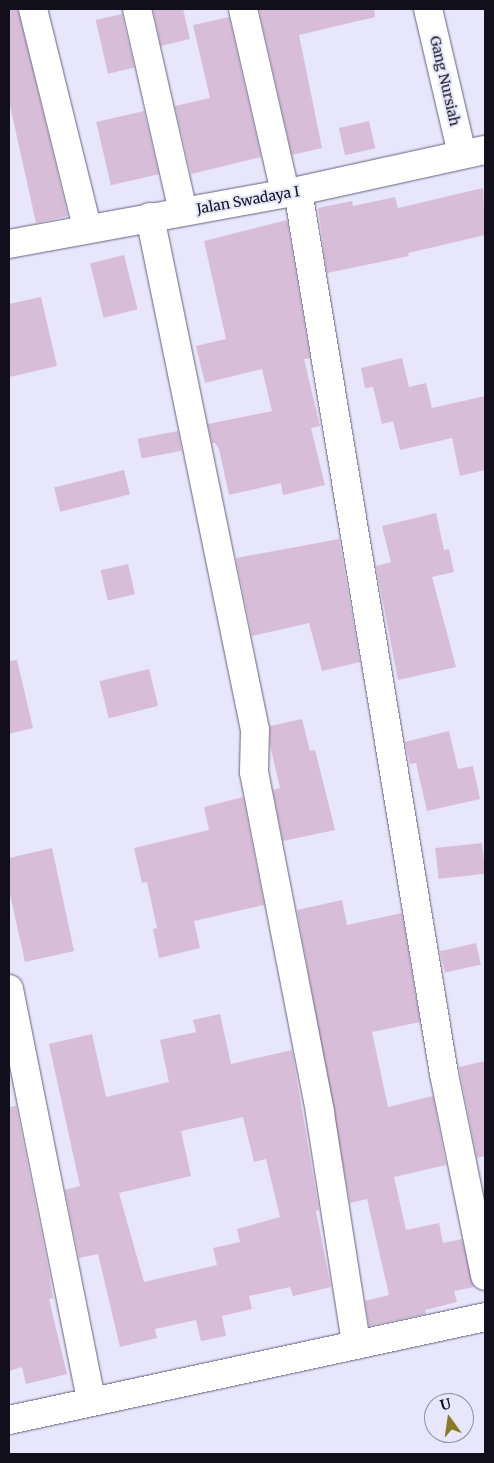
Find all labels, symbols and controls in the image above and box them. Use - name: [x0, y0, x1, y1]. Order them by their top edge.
- street label: Gang Nursiah: [426, 34, 464, 128]
- street label: Jalan Swadaya I: [195, 183, 301, 217]
- north arrow: [424, 1393, 474, 1443]
- text: U: [438, 1394, 453, 1414]

